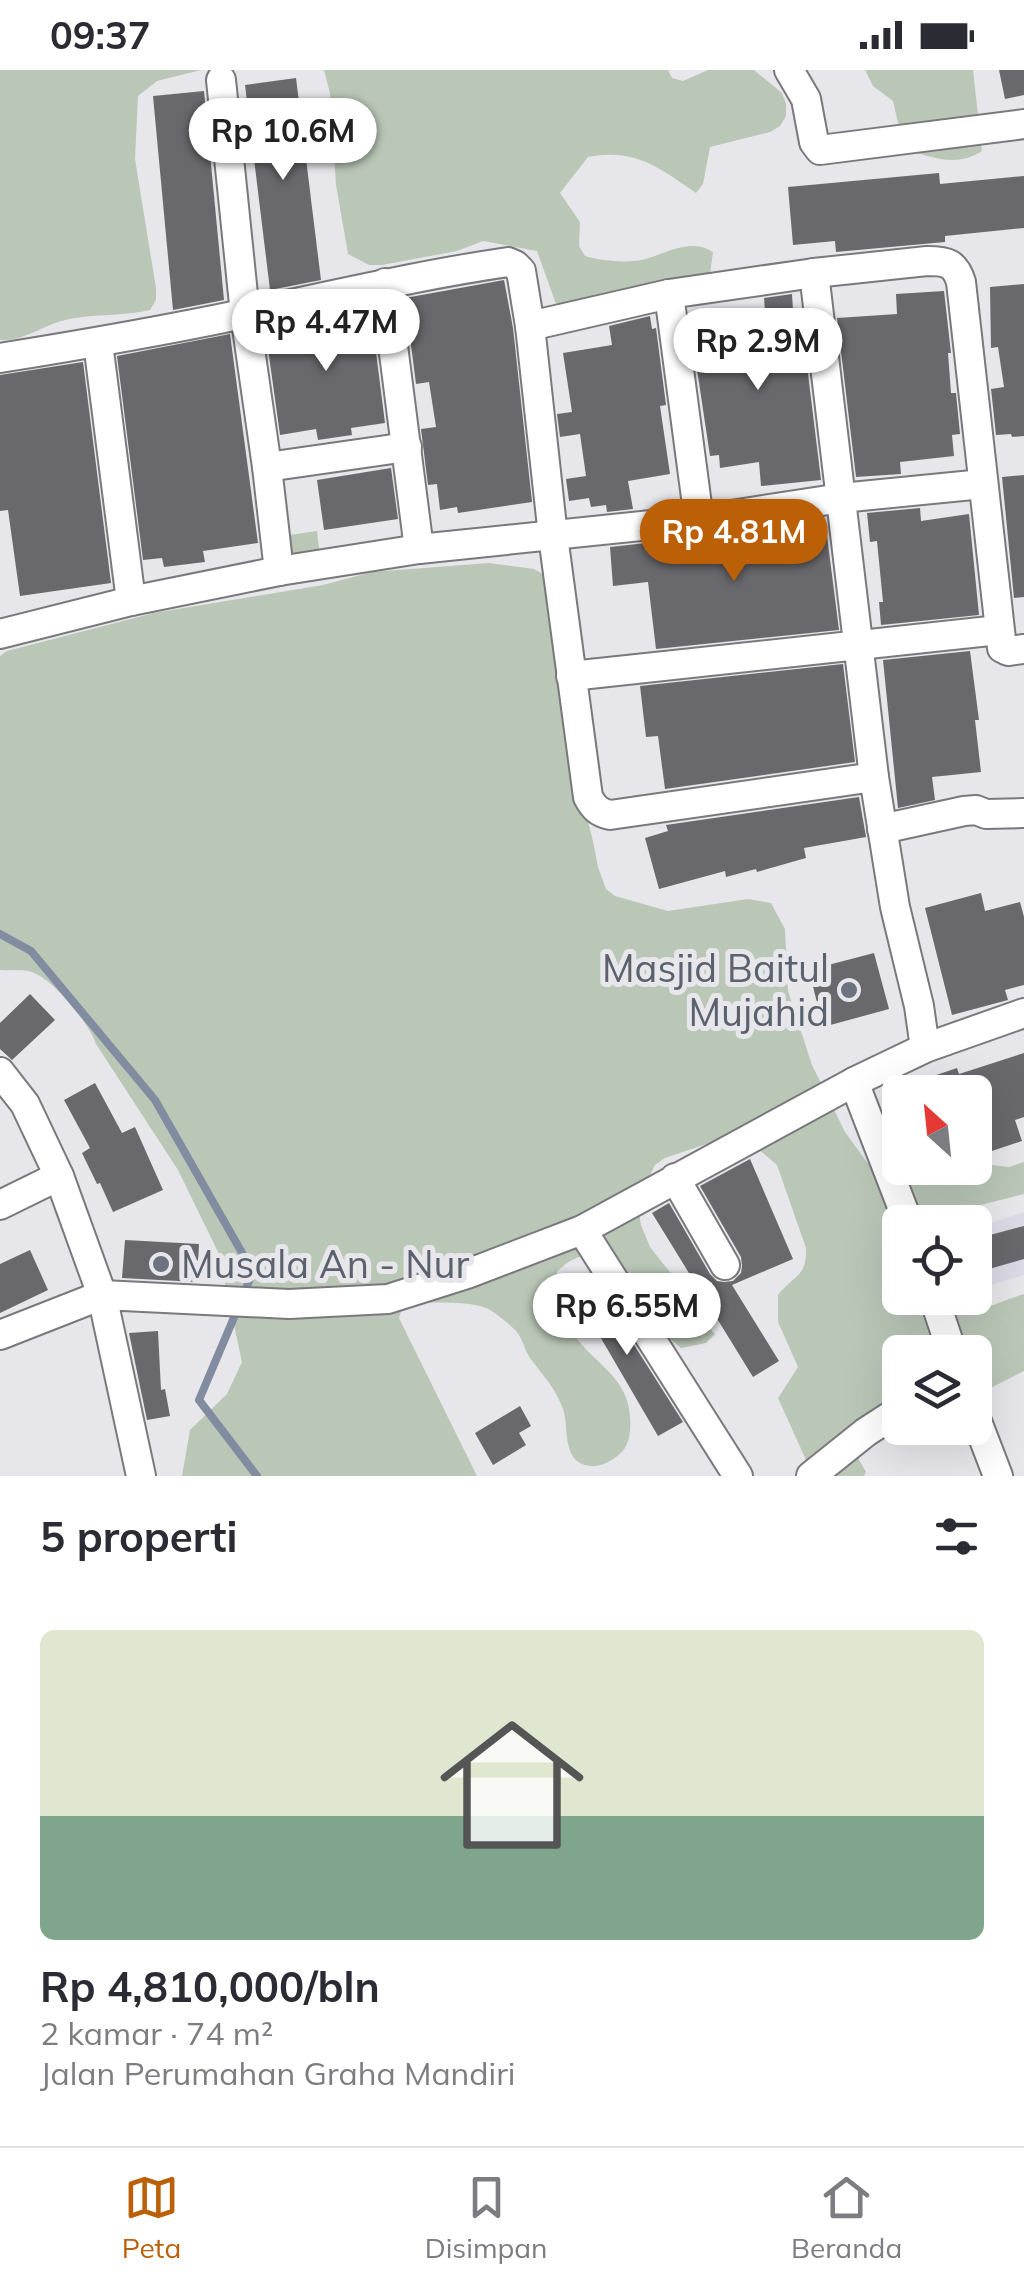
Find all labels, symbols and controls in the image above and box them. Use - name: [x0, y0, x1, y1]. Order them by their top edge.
- text: 09:37: [50, 11, 151, 59]
- pin: Rp 10.6M: [180, 98, 386, 183]
- text: Rp 10.6M: [211, 110, 355, 150]
- pin: Rp 4.47M: [223, 289, 429, 374]
- text: Rp 4.47M: [254, 301, 398, 341]
- pin: Rp 2.9M: [666, 308, 850, 393]
- text: Rp 2.9M: [695, 320, 821, 360]
- pin: Rp 4.81M: [631, 499, 837, 584]
- text: Rp 4.81M: [662, 511, 806, 551]
- place label: Masjid Baitul Mujahid: [602, 944, 829, 1036]
- marker: Masjid Baitul Mujahid: [838, 979, 860, 1001]
- north arrow: [882, 1075, 992, 1185]
- map controls: [882, 1075, 992, 1445]
- button: locate: [882, 1205, 992, 1315]
- place label: Musala An - Nur: [181, 1240, 470, 1288]
- marker: Musala An - Nur: [150, 1253, 172, 1275]
- pin: Rp 6.55M: [524, 1273, 730, 1358]
- text: Rp 6.55M: [555, 1285, 699, 1325]
- button: layers: [882, 1335, 992, 1445]
- icon: filters: [929, 1509, 984, 1564]
- text: 5 properti: [40, 1510, 237, 1563]
- icon: home: [422, 1695, 602, 1875]
- text: Rp 4,810,000/bln: [40, 1960, 380, 2013]
- text: 2 kamar · 74 m²: [40, 2013, 273, 2053]
- text: Jalan Perumahan Graha Mandiri: [40, 2053, 515, 2093]
- tab: Peta: [122, 2170, 181, 2265]
- tab: Disimpan: [425, 2170, 548, 2265]
- tab: Beranda: [791, 2170, 902, 2265]

